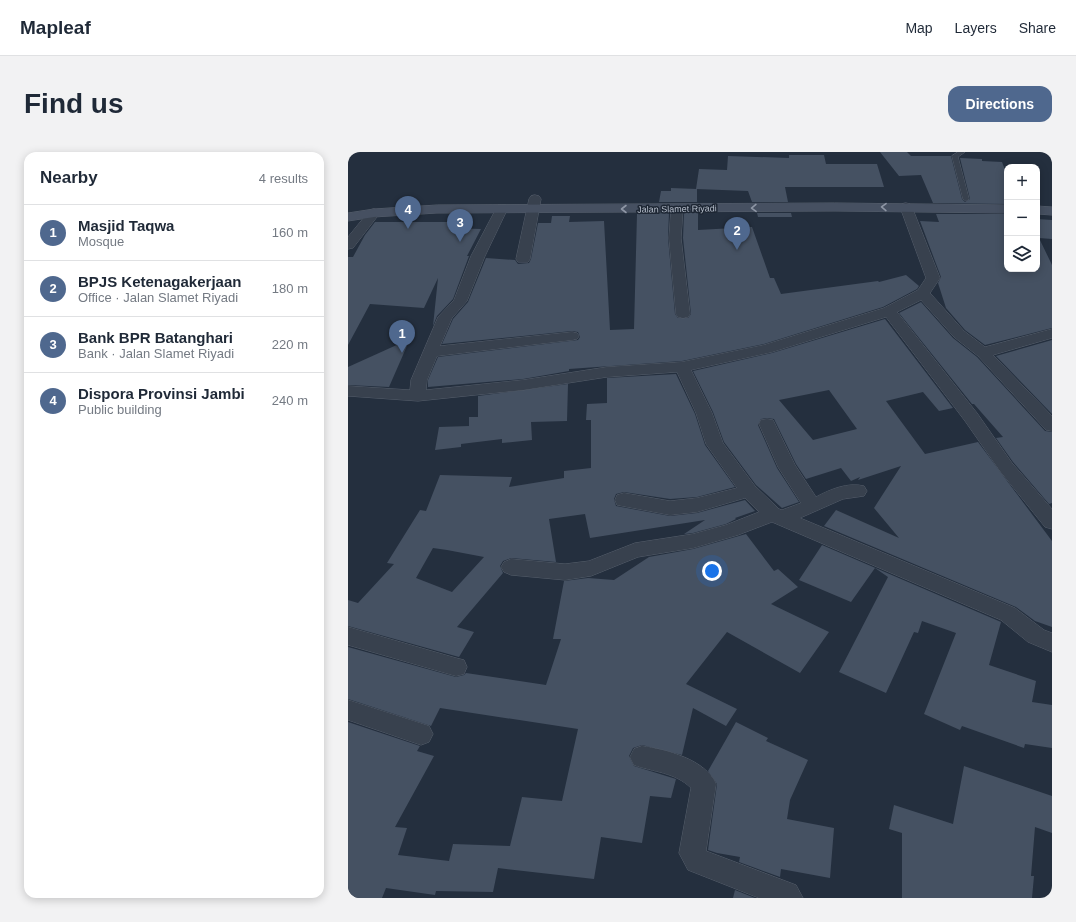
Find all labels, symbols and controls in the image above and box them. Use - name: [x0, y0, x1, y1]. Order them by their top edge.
- text: Mapleaf: [20, 17, 91, 38]
- text: Map: [905, 20, 933, 36]
- text: Layers: [955, 20, 997, 36]
- text: Share: [1019, 20, 1056, 36]
- button: Directions: [948, 86, 1052, 122]
- text: Find us: [24, 88, 124, 119]
- map controls: [1004, 164, 1040, 272]
- button: +: [1004, 164, 1040, 200]
- text: Nearby: [40, 168, 98, 187]
- text: 4 results: [259, 171, 308, 186]
- pin: 4: [395, 196, 421, 229]
- button: −: [1004, 200, 1040, 236]
- street label: Jalan Slamet Riyadi: [637, 203, 717, 215]
- one-way arrow: [881, 203, 887, 211]
- one-way arrow: [751, 204, 757, 212]
- one-way arrow: [621, 205, 627, 213]
- pin: 3: [447, 209, 473, 242]
- text: Masjid Taqwa: [78, 217, 174, 234]
- pin: 2: [724, 217, 750, 250]
- text: 1: [49, 225, 57, 240]
- text: 160 m: [272, 225, 308, 240]
- text: Mosque: [78, 234, 124, 249]
- button: layers: [1004, 236, 1040, 272]
- text: BPJS Ketenagakerjaan: [78, 273, 241, 290]
- text: 2: [49, 281, 57, 296]
- text: 180 m: [272, 281, 308, 296]
- text: Office · Jalan Slamet Riyadi: [78, 290, 238, 305]
- pin: 1: [389, 320, 415, 353]
- text: Bank BPR Batanghari: [78, 329, 233, 346]
- text: 3: [49, 337, 57, 352]
- text: 220 m: [272, 337, 308, 352]
- text: Bank · Jalan Slamet Riyadi: [78, 346, 234, 361]
- text: Dispora Provinsi Jambi: [78, 385, 245, 402]
- text: 4: [49, 393, 57, 408]
- text: 240 m: [272, 393, 308, 408]
- text: Public building: [78, 402, 162, 417]
- your location: [702, 561, 722, 581]

